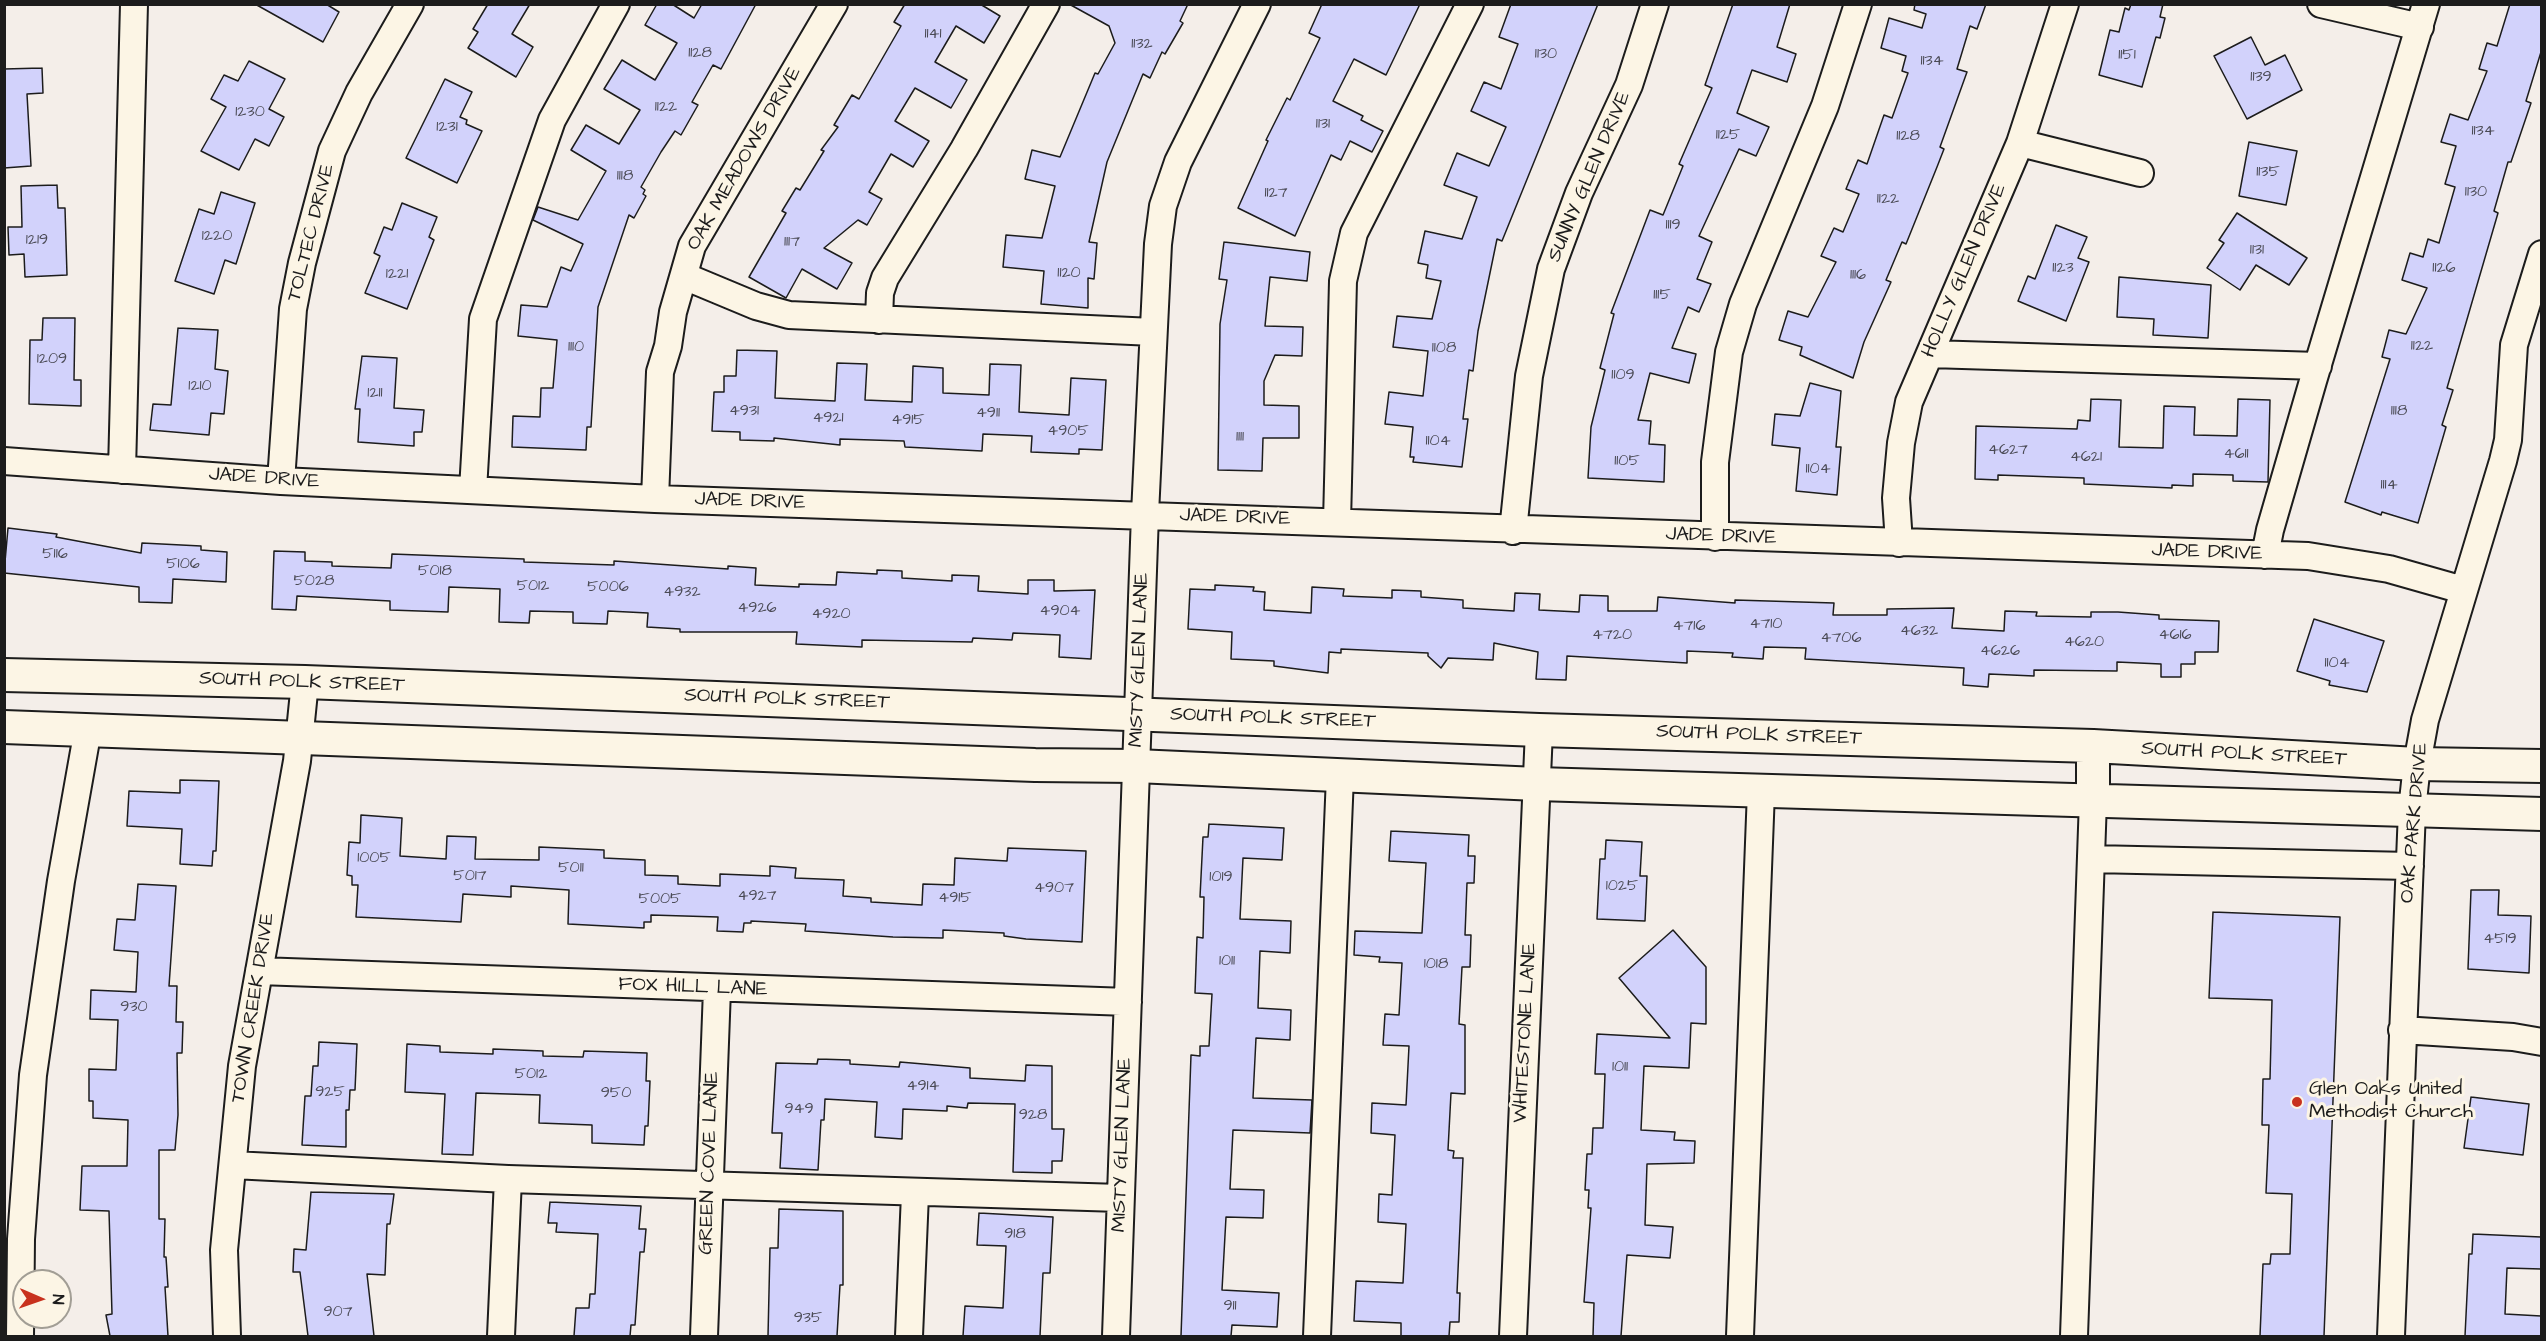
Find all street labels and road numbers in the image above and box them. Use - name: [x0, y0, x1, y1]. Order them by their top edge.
- street label: OAK MEADOWS DRIVE: [683, 63, 807, 255]
- street label: SUNNY GLEN DRIVE: [1543, 88, 1637, 266]
- street label: TOLTEC DRIVE: [283, 162, 341, 304]
- street label: HOLLY GLEN DRIVE: [1917, 180, 2013, 362]
- street label: JADE DRIVE: [208, 463, 320, 495]
- street label: JADE DRIVE: [694, 488, 806, 516]
- street label: JADE DRIVE: [1179, 504, 1291, 532]
- street label: JADE DRIVE: [1665, 523, 1777, 551]
- street label: JADE DRIVE: [2151, 539, 2263, 567]
- street label: MISTY GLEN LANE: [1125, 572, 1155, 748]
- street label: SOUTH POLK STREET: [199, 667, 405, 699]
- street label: SOUTH POLK STREET: [684, 684, 890, 716]
- street label: SOUTH POLK STREET: [1170, 703, 1376, 735]
- street label: SOUTH POLK STREET: [1656, 720, 1862, 752]
- street label: SOUTH POLK STREET: [2141, 738, 2347, 772]
- street label: OAK PARK DRIVE: [2396, 742, 2434, 904]
- street label: TOWN CREEK DRIVE: [227, 911, 281, 1105]
- street label: WHITESTONE LANE: [1509, 942, 1543, 1124]
- street label: FOX HILL LANE: [618, 973, 768, 1003]
- street label: MISTY GLEN LANE: [1108, 1057, 1138, 1233]
- street label: GREEN COVE LANE: [695, 1071, 725, 1255]

